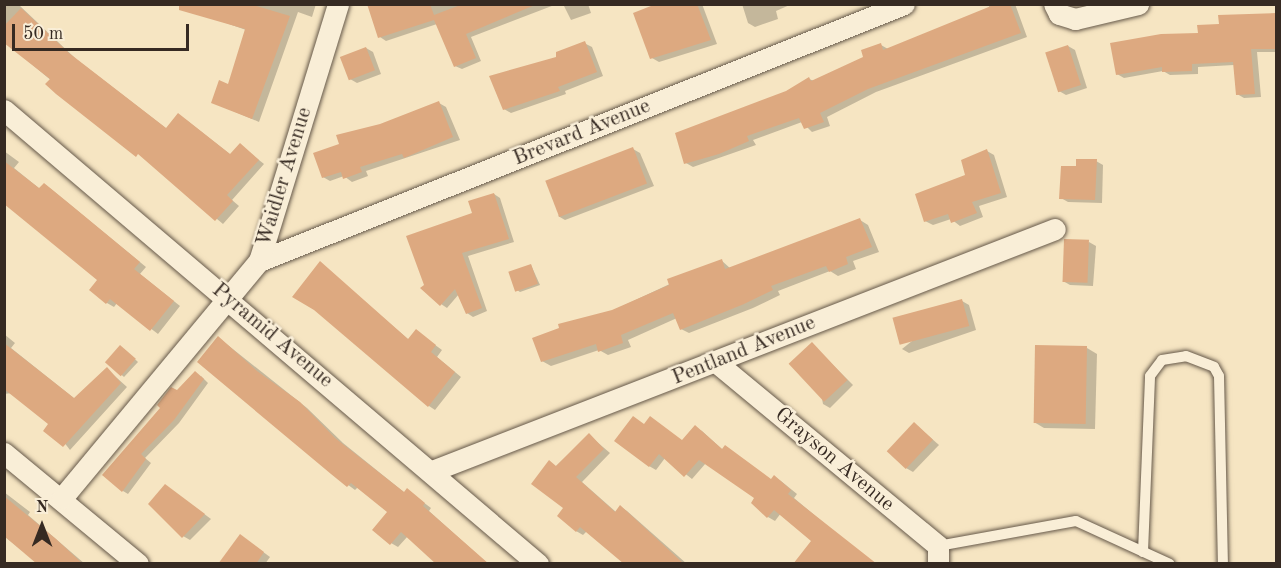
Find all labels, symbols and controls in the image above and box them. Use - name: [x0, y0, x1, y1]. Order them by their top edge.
- scale bar: [15, 12, 192, 50]
- text: 50 m: [23, 25, 63, 43]
- street label: Brevard Avenue: [510, 94, 654, 172]
- street label: Waidler Avenue: [252, 104, 318, 250]
- street label: Pyramid Avenue: [206, 278, 338, 394]
- street label: Pentland Avenue: [669, 311, 819, 391]
- street label: Grayson Avenue: [769, 403, 899, 517]
- north arrow: [12, 496, 72, 556]
- text: N: [36, 500, 48, 516]

